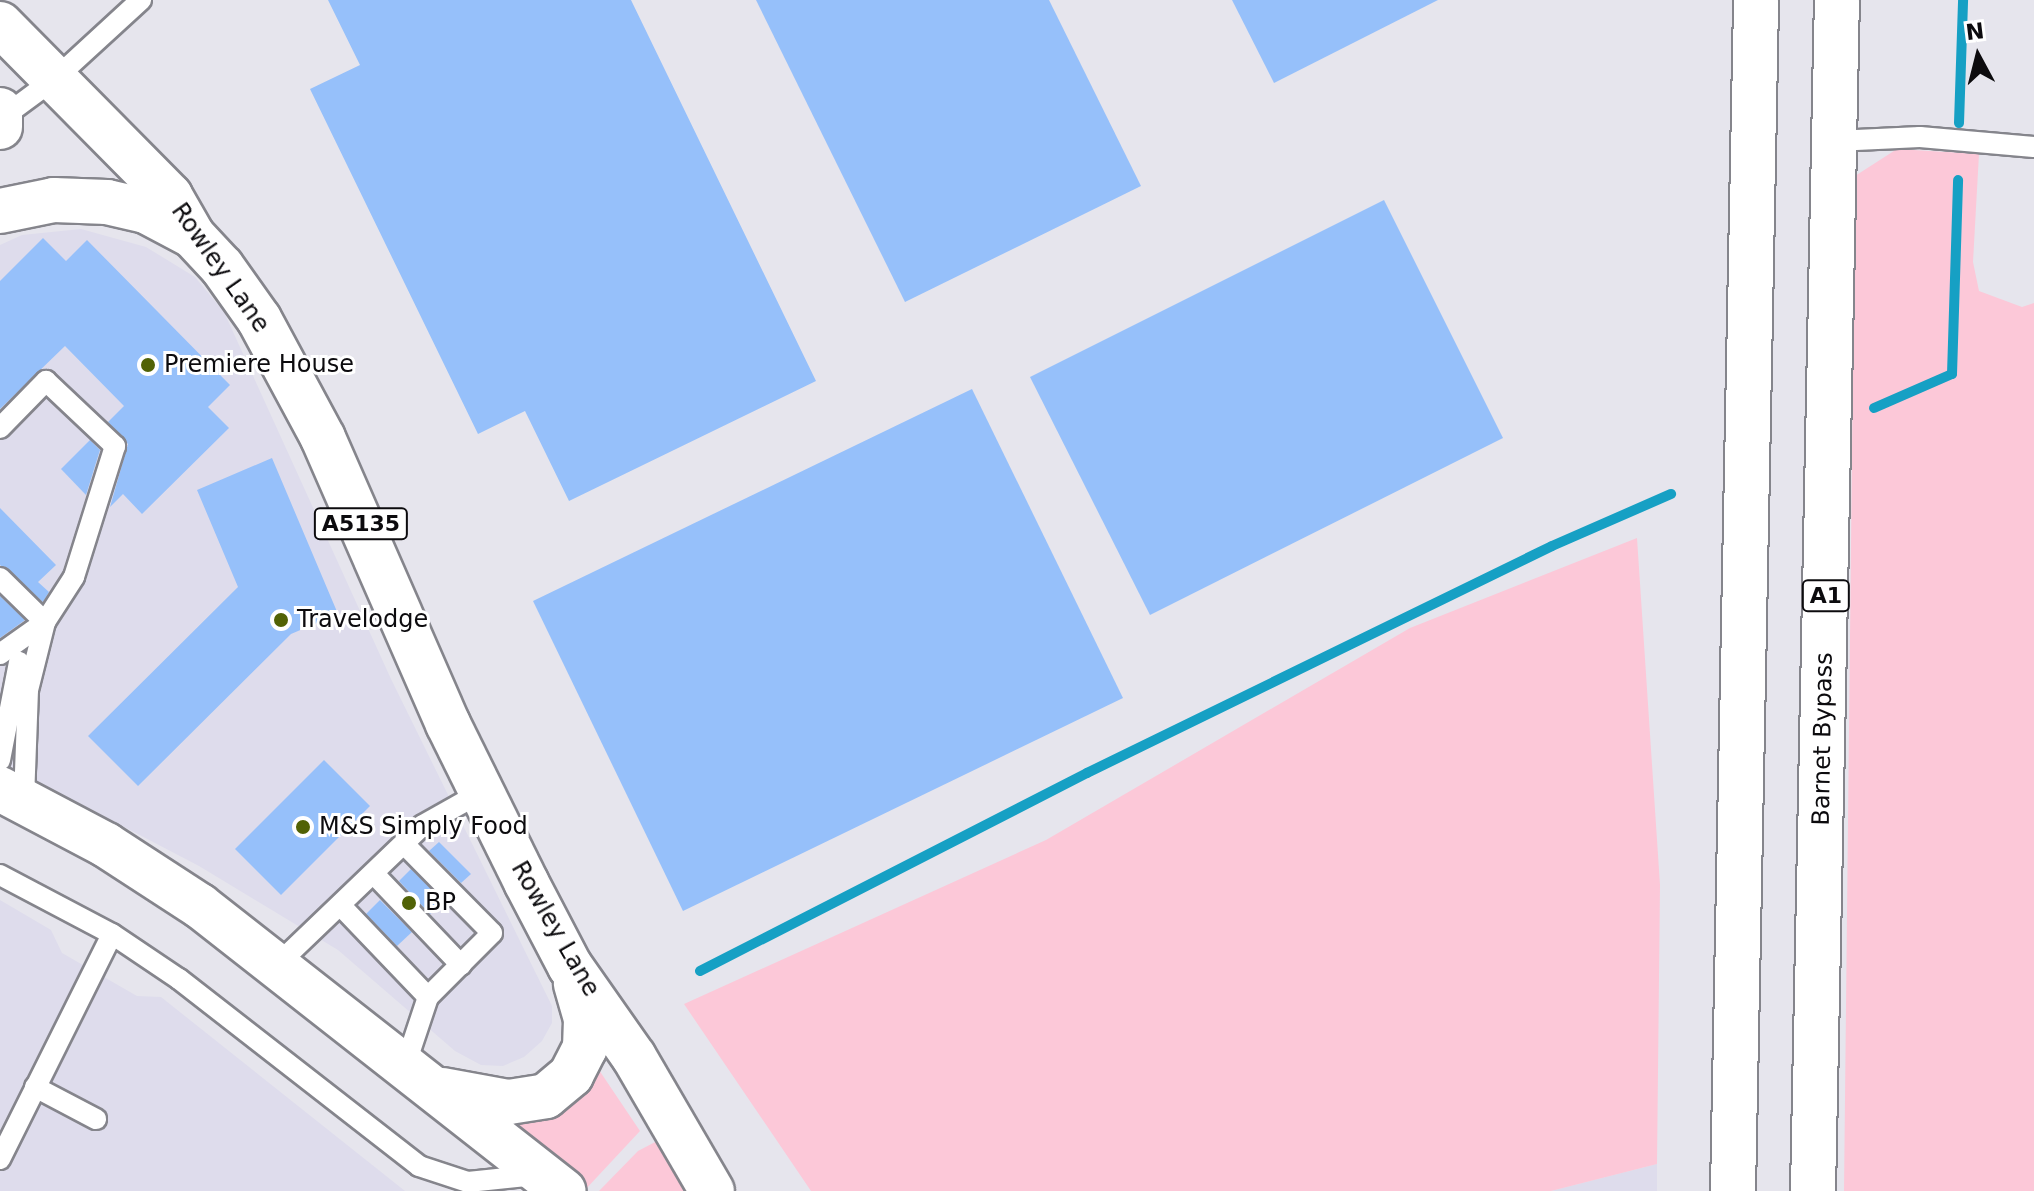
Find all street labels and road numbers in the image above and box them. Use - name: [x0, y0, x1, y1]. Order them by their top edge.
- street label: Rowley Lane: [165, 198, 275, 338]
- road number: A5135: [313, 506, 409, 542]
- road number: A1: [1800, 578, 1852, 614]
- street label: Barnet Bypass: [1807, 652, 1839, 826]
- street label: Rowley Lane: [505, 856, 605, 1002]

